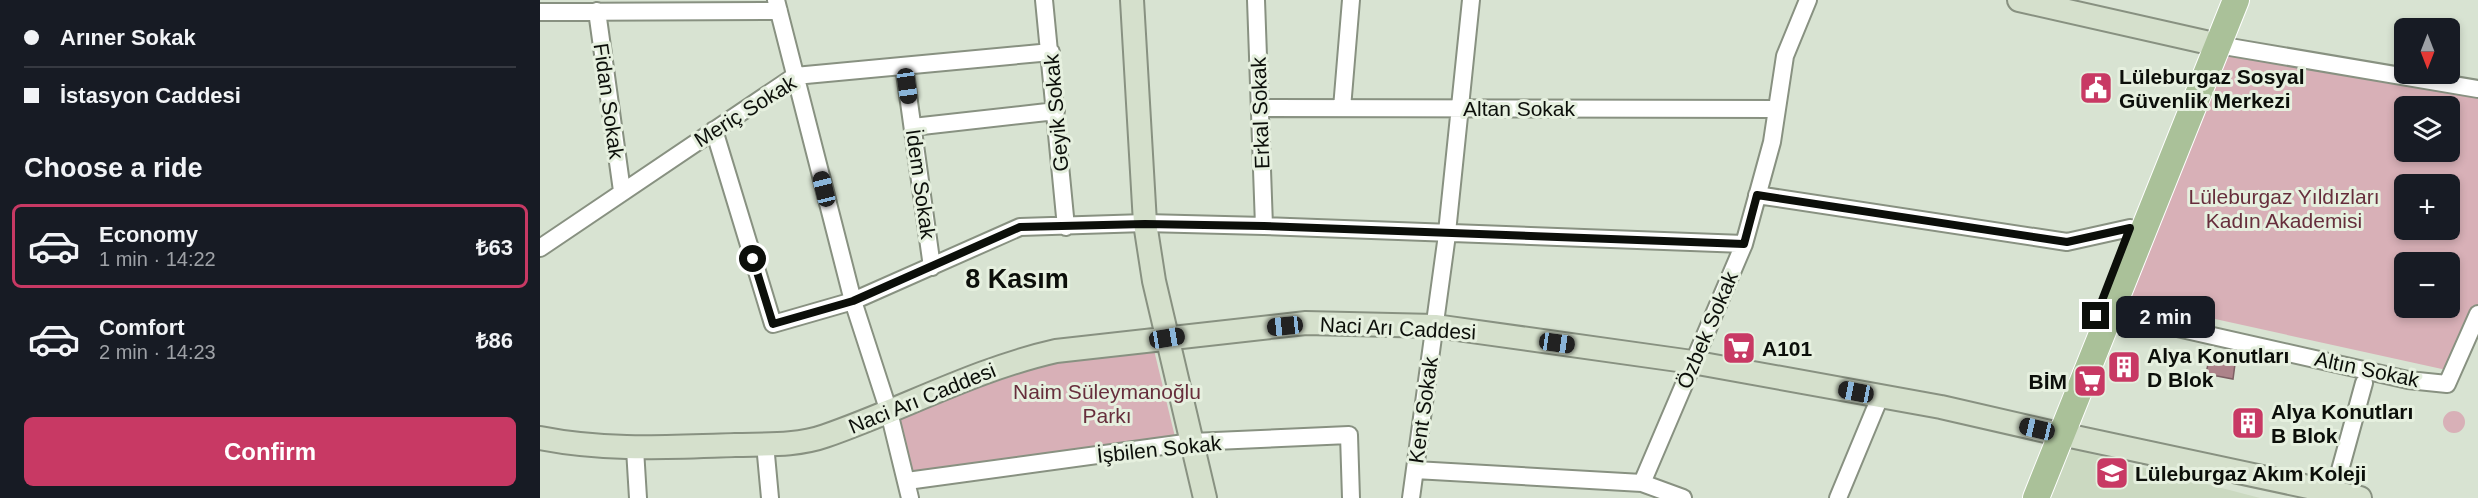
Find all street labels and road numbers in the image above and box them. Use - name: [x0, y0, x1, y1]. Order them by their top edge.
- street label: Fidan Sokak: [589, 42, 629, 161]
- street label: Geyik Sokak: [1039, 53, 1073, 173]
- street label: Erkal Sokak: [1247, 56, 1273, 169]
- street label: Meriç Sokak: [690, 70, 801, 151]
- street label: Altan Sokak: [1463, 97, 1576, 120]
- street label: İdem Sokak: [902, 127, 940, 241]
- street label: Özbek Sokak: [1672, 268, 1742, 392]
- street label: Naci Arı Caddesi: [1319, 312, 1477, 344]
- street label: Altın Sokak: [2313, 347, 2422, 391]
- street label: Kent Sokak: [1404, 355, 1442, 465]
- street label: Naci Arı Caddesi: [845, 358, 999, 438]
- street label: İşbilen Sokak: [1096, 431, 1223, 467]

